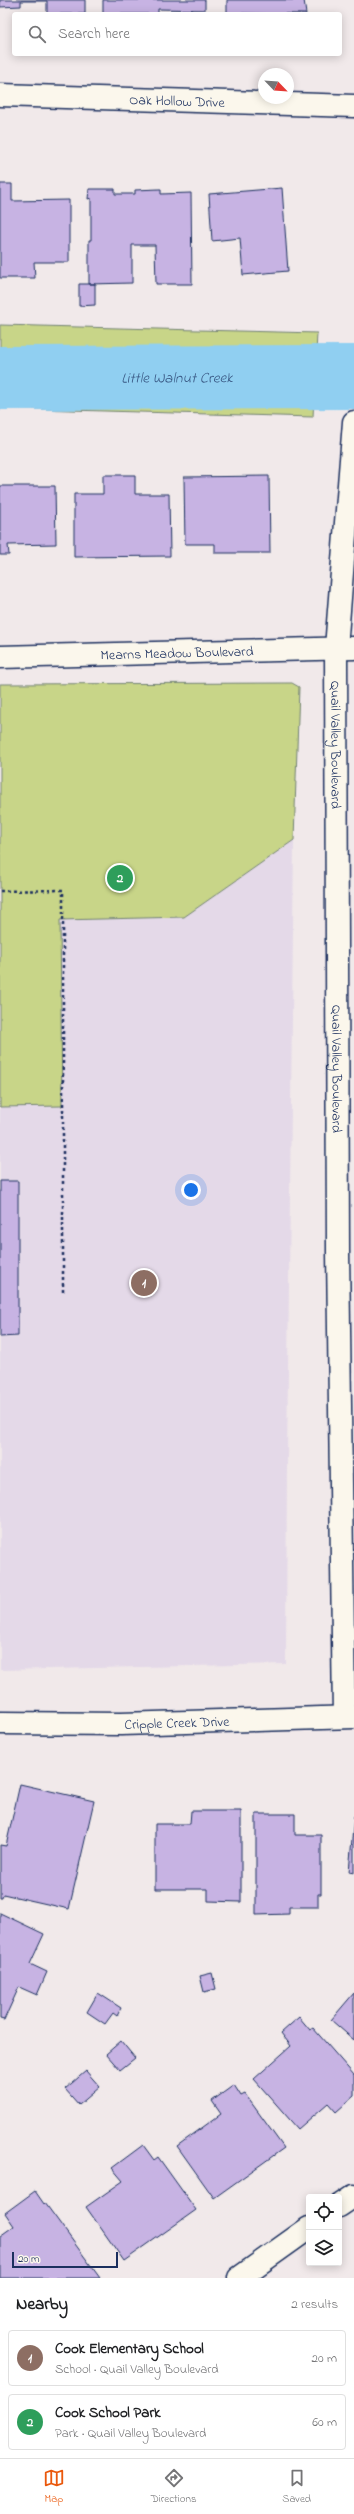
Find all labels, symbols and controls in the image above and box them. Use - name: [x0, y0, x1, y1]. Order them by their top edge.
- search box: [12, 12, 342, 56]
- icon: search: [26, 23, 48, 45]
- text: Search here: [58, 23, 130, 45]
- north arrow: [258, 68, 294, 104]
- street label: Oak Hollow Drive: [129, 90, 226, 114]
- water label: Little Walnut Creek: [121, 367, 234, 390]
- street label: Mearns Meadow Boulevard: [100, 642, 254, 666]
- street label: Quail Valley Boulevard: [323, 681, 346, 809]
- pin: 2: [107, 863, 133, 893]
- street label: Quail Valley Boulevard: [324, 1005, 347, 1133]
- your location: [181, 1180, 201, 1200]
- pin: 1: [131, 1268, 157, 1298]
- street label: Cripple Creek Drive: [124, 1712, 231, 1736]
- map controls: [306, 2194, 342, 2266]
- button: locate: [306, 2194, 342, 2230]
- button: layers: [306, 2230, 342, 2266]
- scale bar: [12, 2250, 118, 2269]
- text: 20 m: [18, 2251, 40, 2267]
- text: Nearby: [16, 2292, 68, 2317]
- text: 2 results: [291, 2295, 338, 2314]
- text: Cook Elementary School: [55, 2338, 204, 2360]
- text: 1: [28, 2349, 32, 2368]
- text: 20 m: [312, 2349, 337, 2368]
- text: School · Quail Valley Boulevard: [55, 2360, 219, 2379]
- text: Cook School Park: [55, 2402, 161, 2424]
- text: 2: [27, 2413, 33, 2432]
- text: 60 m: [312, 2413, 337, 2432]
- text: Park · Quail Valley Boulevard: [55, 2424, 206, 2443]
- tab: Map: [43, 2467, 65, 2507]
- tab: Directions: [151, 2467, 196, 2507]
- tab: Saved: [282, 2467, 311, 2507]

